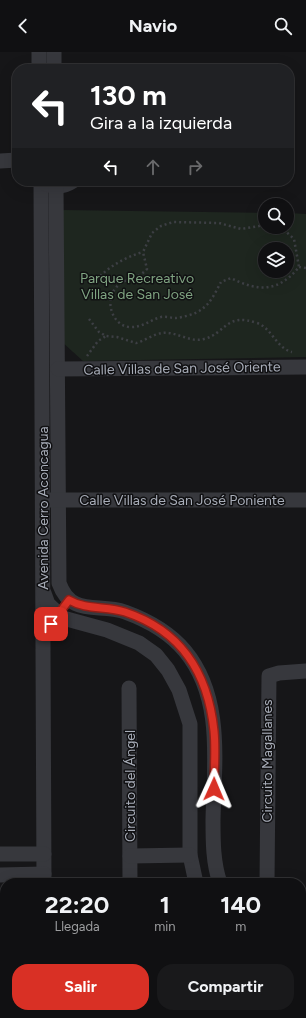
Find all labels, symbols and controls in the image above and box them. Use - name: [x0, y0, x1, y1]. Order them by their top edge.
- icon: back: [12, 15, 34, 37]
- text: Navio: [129, 15, 177, 37]
- icon: search: [272, 15, 294, 37]
- text: 130 m: [90, 78, 167, 112]
- icon: left: [24, 80, 76, 132]
- text: Gira a la izquierda: [90, 112, 232, 134]
- icon: left: [100, 156, 122, 178]
- icon: ahead: [142, 156, 164, 178]
- icon: right: [184, 156, 206, 178]
- map controls: [258, 198, 294, 278]
- button: search: [258, 198, 294, 234]
- button: layers: [258, 242, 294, 278]
- park label: Parque Recreativo Villas de San José: [80, 270, 194, 303]
- street label: Calle Villas de San José Oriente: [83, 358, 281, 379]
- street label: Avenida Cerro Aconcagua: [35, 426, 52, 590]
- street label: Calle Villas de San José Poniente: [79, 492, 285, 509]
- pin: [34, 607, 68, 641]
- icon: arrive: [40, 613, 62, 635]
- street label: Circuito Magallanes: [259, 699, 276, 823]
- street label: Circuito del Ángel: [122, 730, 139, 842]
- position arrow: [193, 768, 235, 810]
- text: 22:20: [45, 890, 109, 919]
- text: 1: [160, 890, 170, 919]
- text: 140: [220, 890, 261, 919]
- text: Llegada: [54, 919, 100, 934]
- text: min: [154, 919, 175, 934]
- text: m: [235, 919, 246, 934]
- button: Salir: [12, 964, 149, 1010]
- button: Compartir: [157, 964, 294, 1010]

